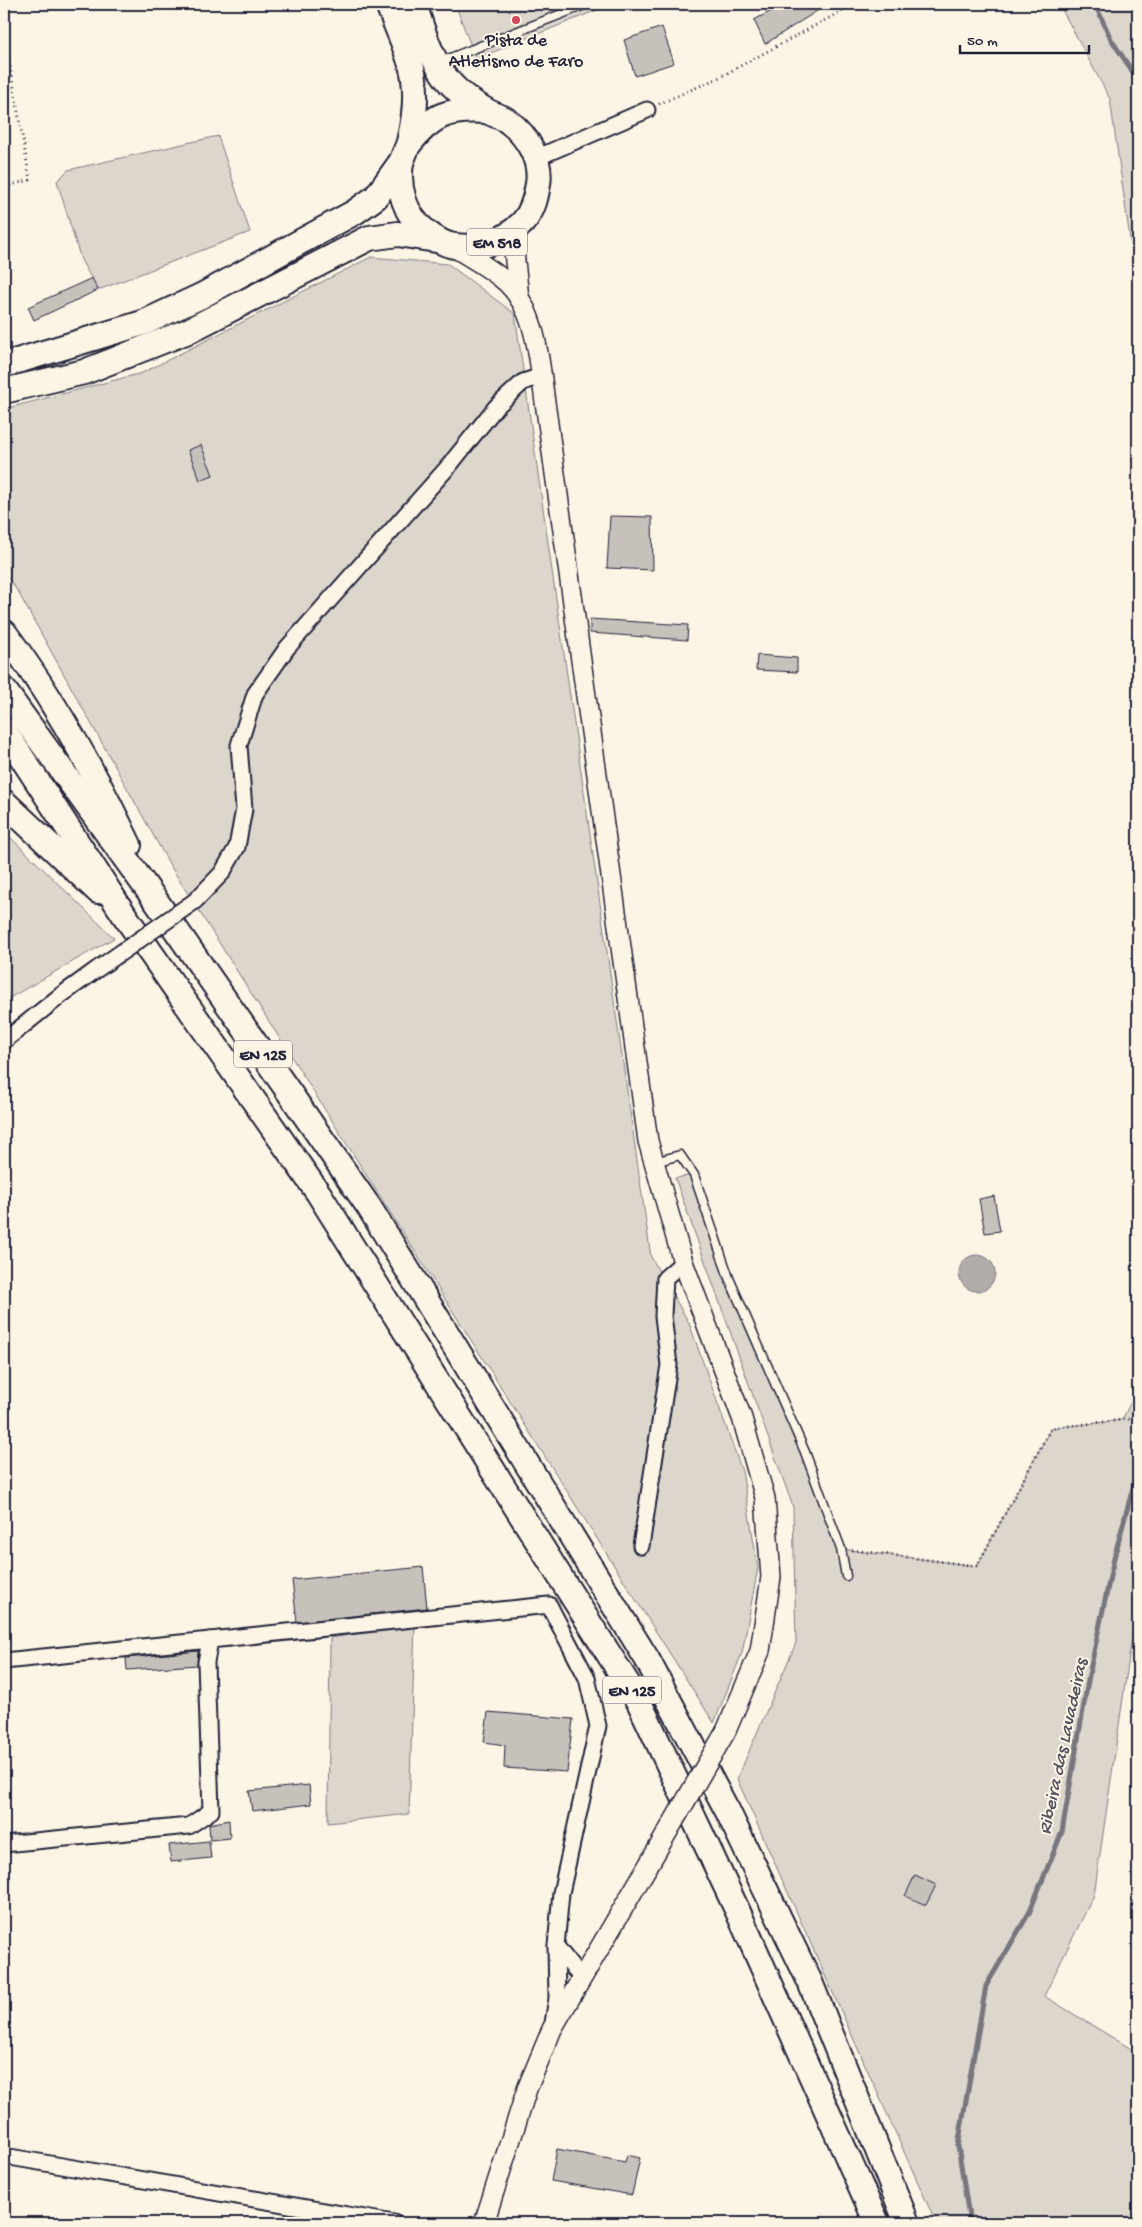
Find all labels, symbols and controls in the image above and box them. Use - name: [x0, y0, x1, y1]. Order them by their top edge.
- marker: Pista de Atletismo de Faro: [510, 14, 522, 26]
- scale bar: [960, 22, 1088, 54]
- place label: Pista de Atletismo de Faro: [449, 31, 583, 73]
- text: 50 m: [967, 33, 998, 51]
- road number: EM 518: [467, 228, 527, 256]
- road number: EN 125: [234, 1040, 292, 1068]
- water label: Ribeira das Lavadeiras: [1035, 1655, 1095, 1837]
- road number: EN 125: [603, 1676, 661, 1704]

